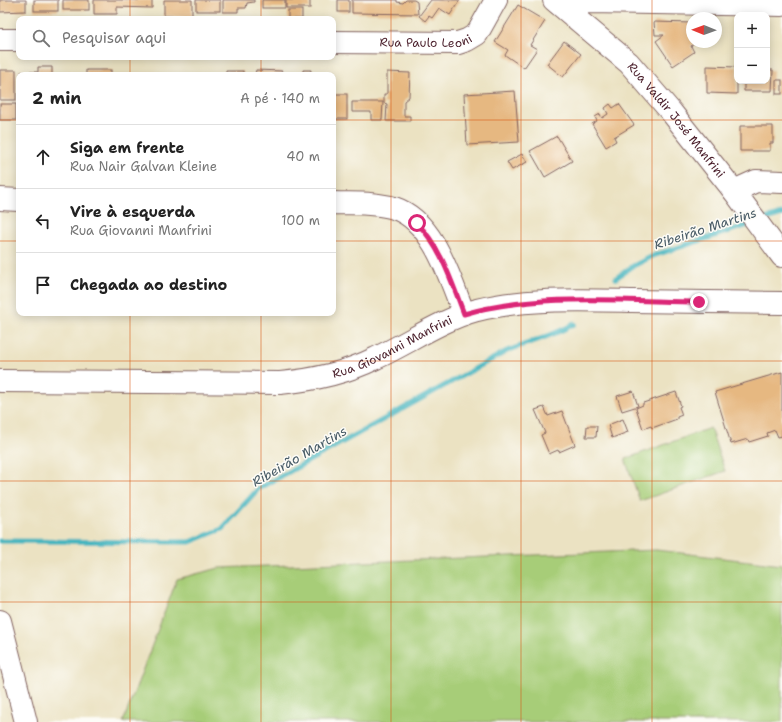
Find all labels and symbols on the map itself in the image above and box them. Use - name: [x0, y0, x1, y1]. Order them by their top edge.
- north arrow: [686, 12, 722, 48]
- street label: Rua Paulo Leoni: [380, 31, 475, 52]
- street label: Rua Valdir José Manfrini: [624, 59, 729, 181]
- water label: Ribeirão Martins: [652, 204, 759, 253]
- route start: [408, 214, 426, 232]
- route end: [690, 293, 708, 311]
- street label: Rua Giovanni Manfrini: [330, 312, 455, 382]
- water label: Ribeirão Martins: [249, 422, 350, 491]

